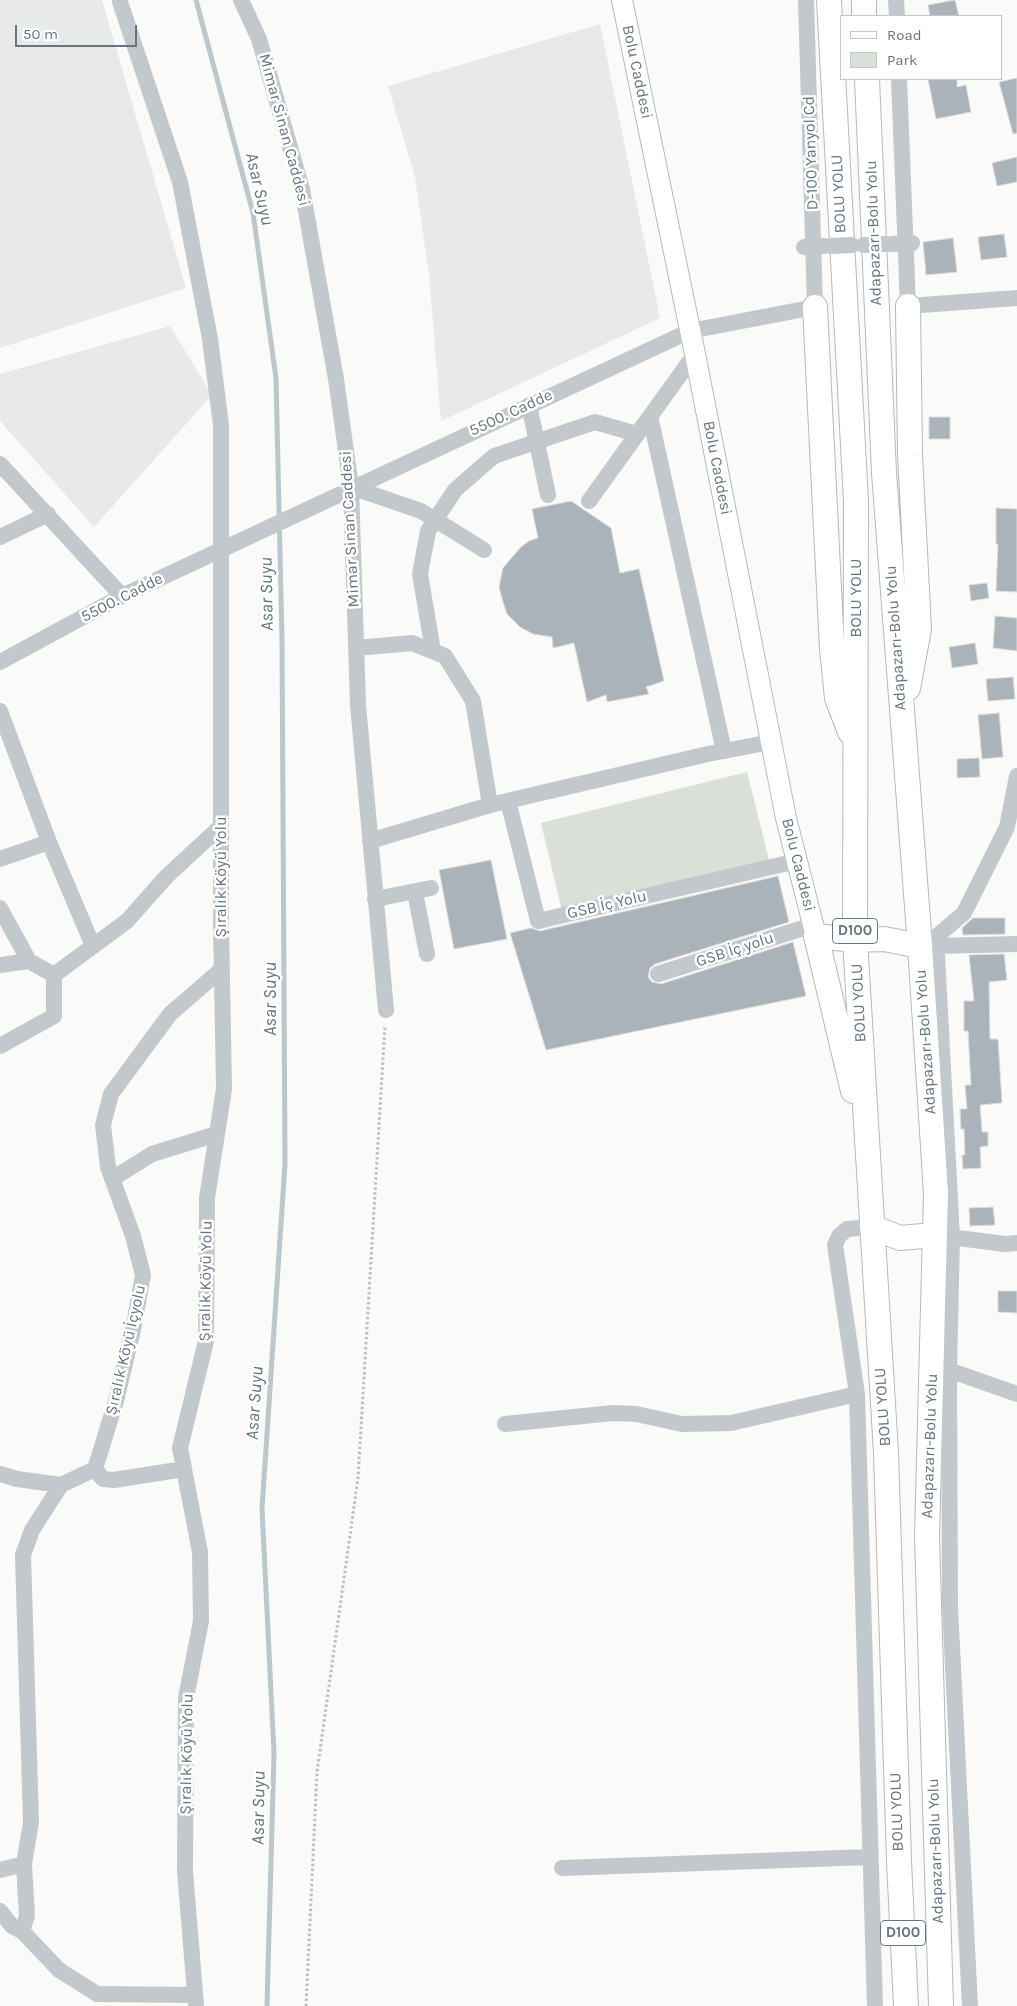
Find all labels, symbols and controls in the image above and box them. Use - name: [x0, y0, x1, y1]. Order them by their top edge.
- scale bar: [18, 15, 140, 47]
- legend: [840, 15, 1002, 80]
- street label: Bolu Caddesi: [618, 23, 656, 121]
- text: 50 m: [23, 25, 58, 43]
- text: Road: [887, 26, 922, 44]
- text: Park: [887, 51, 917, 69]
- street label: Mimar Sinan Caddesi: [254, 52, 314, 208]
- street label: D-100 Yanyol Cd: [799, 96, 823, 210]
- water label: Asar Suyu: [240, 150, 278, 228]
- street label: BOLU YOLU: [827, 154, 851, 234]
- street label: Adapazarı-Bolu Yolu: [862, 160, 886, 306]
- street label: 5500. Cadde: [466, 385, 556, 441]
- street label: Bolu Caddesi: [698, 419, 736, 517]
- street label: Mimar Sinan Caddesi: [336, 450, 364, 608]
- water label: Asar Suyu: [256, 557, 278, 631]
- street label: BOLU YOLU: [846, 559, 866, 637]
- street label: Adapazarı-Bolu Yolu: [881, 565, 911, 711]
- street label: 5500. Cadde: [78, 569, 166, 627]
- street label: Şıralık Köyü Yolu: [211, 816, 231, 938]
- street label: Bolu Caddesi: [777, 816, 819, 914]
- street label: GSB İç Yolu: [565, 887, 649, 923]
- road number: D100: [832, 918, 878, 944]
- street label: GSB İç yolu: [694, 928, 776, 972]
- water label: Asar Suyu: [260, 962, 282, 1036]
- street label: BOLU YOLU: [847, 963, 871, 1043]
- street label: Adapazarı-Bolu Yolu: [911, 969, 941, 1115]
- street label: Şıralık Köyü Yolu: [195, 1220, 217, 1342]
- street label: Şıralık Köyü İçyolu: [102, 1283, 150, 1417]
- water label: Asar Suyu: [242, 1365, 268, 1441]
- street label: BOLU YOLU: [871, 1367, 895, 1447]
- street label: Adapazarı-Bolu Yolu: [918, 1373, 942, 1519]
- street label: Şıralık Köyü Yolu: [176, 1693, 198, 1815]
- water label: Asar Suyu: [248, 1771, 270, 1845]
- street label: BOLU YOLU: [886, 1772, 908, 1852]
- street label: Adapazarı-Bolu Yolu: [924, 1778, 948, 1924]
- road number: D100: [880, 1920, 926, 1946]

